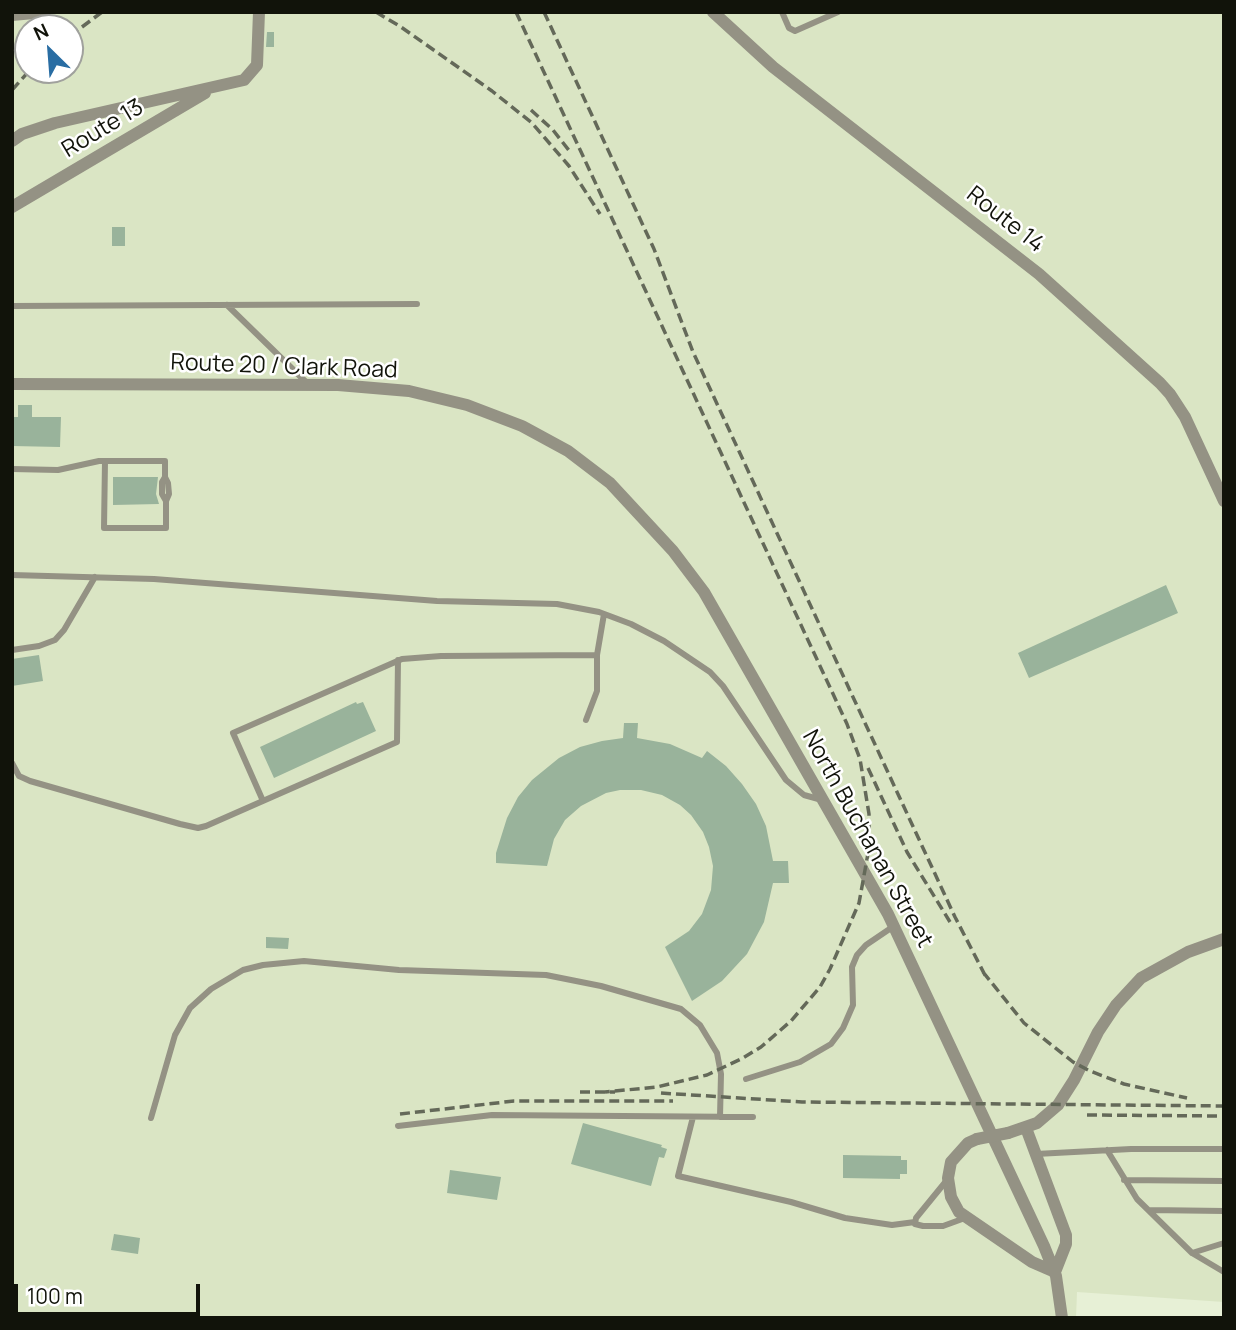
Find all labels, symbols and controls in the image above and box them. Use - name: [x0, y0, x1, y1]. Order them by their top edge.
- north arrow: [14, 14, 84, 84]
- text: N: [29, 17, 53, 46]
- street label: Route 13: [57, 94, 149, 164]
- street label: Route 14: [961, 181, 1049, 259]
- street label: Route 20 / Clark Road: [170, 349, 398, 385]
- street label: North Buchanan Street: [796, 725, 938, 953]
- scale bar: [18, 1270, 203, 1314]
- text: 100 m: [27, 1282, 83, 1310]

